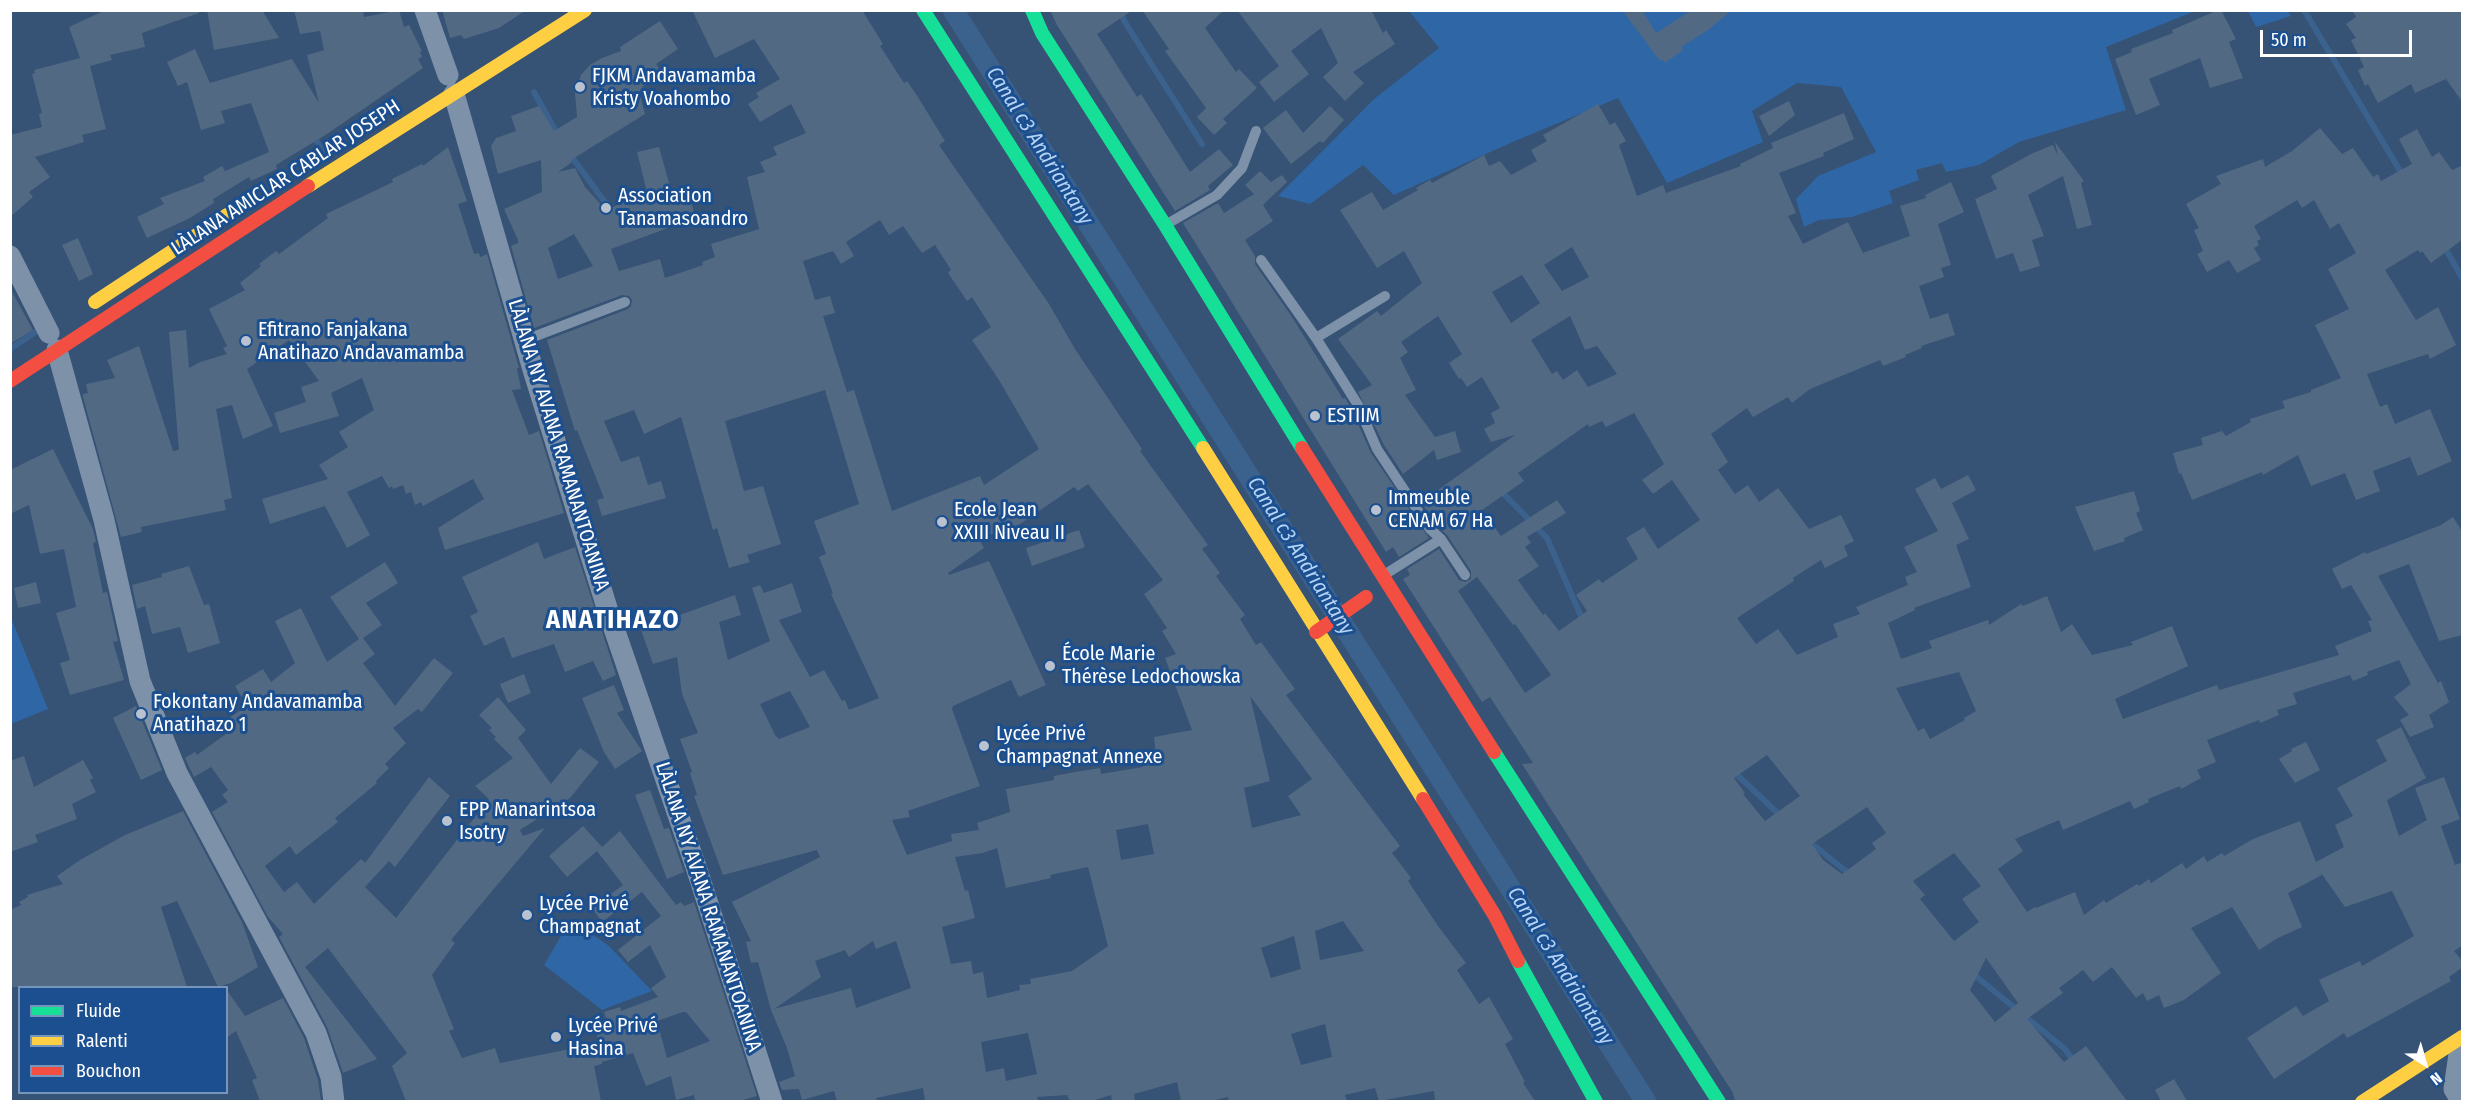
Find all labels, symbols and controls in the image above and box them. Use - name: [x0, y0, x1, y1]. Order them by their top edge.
- scale bar: [2263, 18, 2414, 56]
- text: 50 m: [2271, 29, 2307, 51]
- water label: Canal c3 Andriantany: [980, 62, 1098, 230]
- place label: FJKM Andavamamba Kristy Voahombo: [592, 64, 756, 111]
- marker: FJKM Andavamamba Kristy Voahombo: [573, 80, 587, 94]
- street label: LÀLANA AMICLAR CABLAR JOSEPH: [167, 95, 405, 261]
- place label: Association Tanamasoandro: [618, 184, 748, 231]
- marker: Association Tanamasoandro: [599, 201, 613, 215]
- street label: LÀLANA NY AVANA RAMANANTOANINA: [502, 296, 614, 594]
- place label: Efitrano Fanjakana Anatihazo Andavamamba: [258, 318, 464, 365]
- marker: Efitrano Fanjakana Anatihazo Andavamamba: [239, 334, 253, 348]
- place label: ESTIIM: [1327, 404, 1380, 428]
- marker: ESTIIM: [1308, 409, 1322, 423]
- water label: Canal c3 Andriantany: [1241, 472, 1359, 640]
- place label: Immeuble CENAM 67 Ha: [1388, 486, 1493, 533]
- place label: Ecole Jean XXIII Niveau II: [954, 498, 1065, 545]
- marker: Immeuble CENAM 67 Ha: [1369, 503, 1383, 517]
- marker: Ecole Jean XXIII Niveau II: [935, 515, 949, 529]
- district label: ANATIHAZO: [546, 605, 680, 637]
- place label: École Marie Thérèse Ledochowska: [1062, 642, 1241, 689]
- marker: École Marie Thérèse Ledochowska: [1043, 659, 1057, 673]
- place label: Fokontany Andavamamba Anatihazo 1: [153, 690, 363, 737]
- marker: Fokontany Andavamamba Anatihazo 1: [134, 707, 148, 721]
- place label: Lycée Privé Champagnat Annexe: [996, 722, 1162, 769]
- marker: Lycée Privé Champagnat Annexe: [977, 739, 991, 753]
- street label: LÀLANA NY AVANA RAMANANTOANINA: [650, 759, 766, 1055]
- place label: EPP Manarintsoa Isotry: [459, 798, 596, 845]
- marker: EPP Manarintsoa Isotry: [440, 814, 454, 828]
- water label: Canal c3 Andriantany: [1501, 882, 1619, 1050]
- place label: Lycée Privé Champagnat: [539, 892, 641, 939]
- marker: Lycée Privé Champagnat: [520, 908, 534, 922]
- legend: [18, 986, 228, 1094]
- text: Fluide: [76, 1000, 121, 1022]
- place label: Lycée Privé Hasina: [568, 1014, 658, 1061]
- text: Ralenti: [76, 1030, 128, 1052]
- marker: Lycée Privé Hasina: [549, 1030, 563, 1044]
- north arrow: [2395, 1034, 2455, 1094]
- text: Bouchon: [76, 1060, 141, 1082]
- text: N: [2427, 1068, 2446, 1089]

